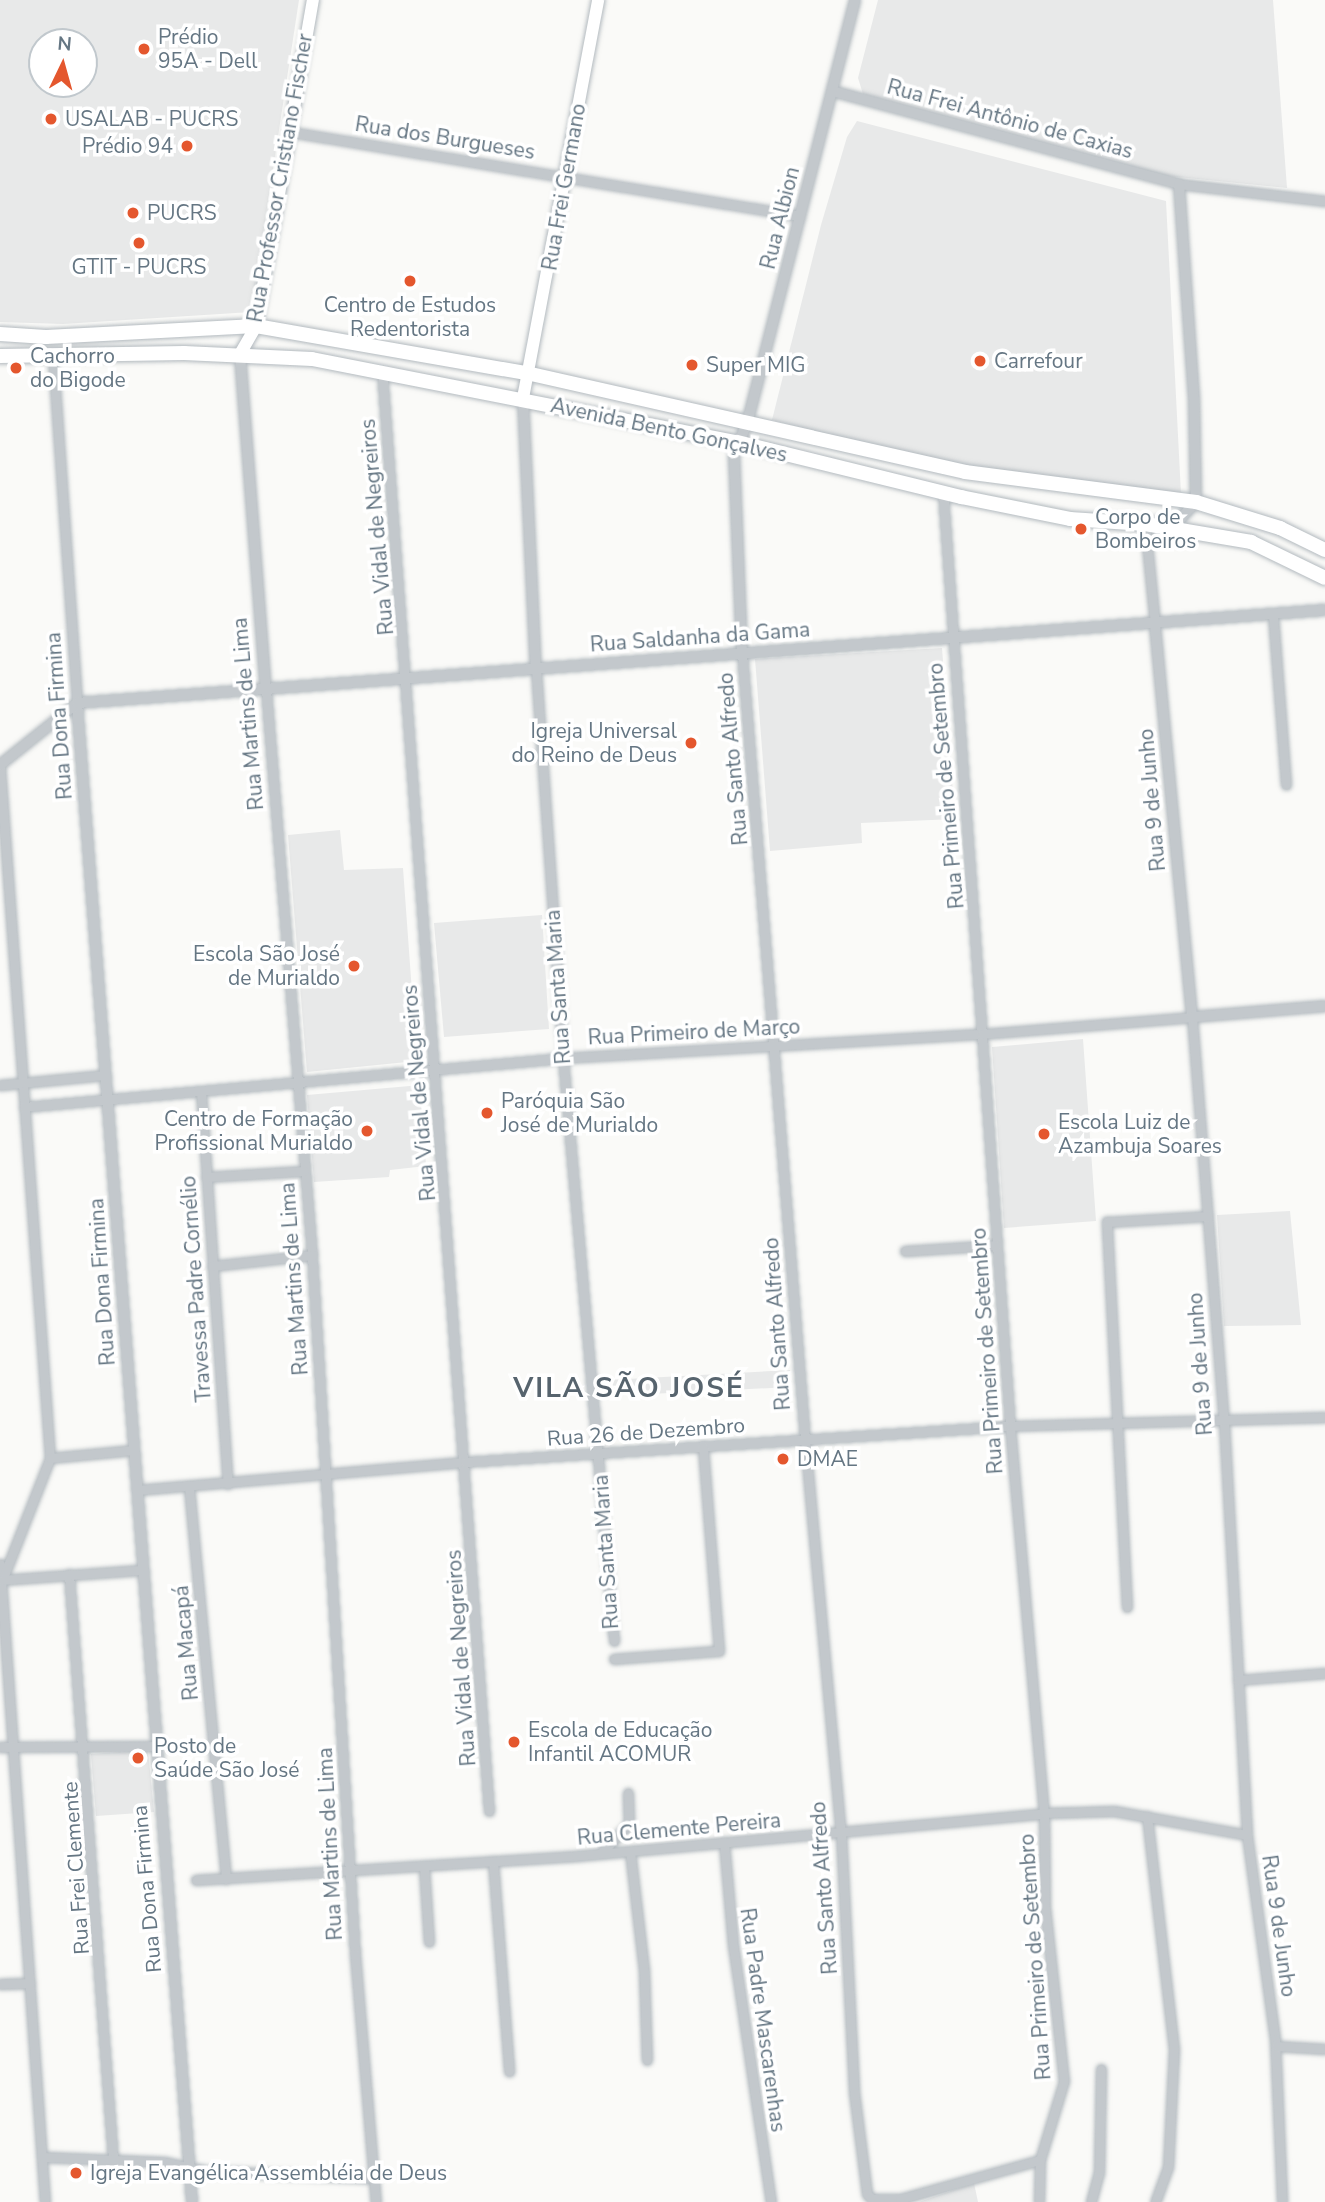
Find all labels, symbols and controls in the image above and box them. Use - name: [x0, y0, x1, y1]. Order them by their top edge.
- place label: Prédio 95A - Dell: [158, 24, 257, 74]
- north arrow: [28, 28, 98, 98]
- text: N: [56, 31, 73, 58]
- street label: Rua Professor Cristiano Fischer: [242, 32, 318, 324]
- marker: Prédio 95A - Dell: [136, 41, 152, 57]
- street label: Rua Frei Antônio de Caxias: [884, 74, 1136, 164]
- street label: Rua Frei Germano: [537, 102, 591, 272]
- place label: USALAB - PUCRS: [65, 106, 238, 132]
- marker: USALAB - PUCRS: [43, 111, 59, 127]
- street label: Rua dos Burgueses: [353, 111, 537, 165]
- place label: Prédio 94: [82, 133, 173, 159]
- marker: Prédio 94: [179, 138, 195, 154]
- street label: Rua Albion: [755, 164, 805, 272]
- place label: PUCRS: [147, 200, 217, 226]
- marker: PUCRS: [125, 205, 141, 221]
- marker: GTIT - PUCRS: [131, 235, 147, 251]
- place label: GTIT - PUCRS: [71, 254, 207, 280]
- marker: Centro de Estudos Redentorista: [402, 273, 418, 289]
- place label: Centro de Estudos Redentorista: [324, 292, 496, 342]
- place label: Cachorro do Bigode: [30, 343, 126, 393]
- place label: Carrefour: [994, 348, 1083, 374]
- place label: Super MIG: [706, 352, 806, 378]
- marker: Carrefour: [972, 353, 988, 369]
- marker: Super MIG: [684, 357, 700, 373]
- marker: Cachorro do Bigode: [8, 360, 24, 376]
- street label: Avenida Bento Gonçalves: [548, 393, 790, 467]
- street label: Rua Vidal de Negreiros: [355, 418, 399, 636]
- place label: Corpo de Bombeiros: [1095, 504, 1196, 554]
- marker: Corpo de Bombeiros: [1073, 521, 1089, 537]
- street label: Rua Martins de Lima: [227, 617, 269, 811]
- street label: Rua Saldanha da Gama: [589, 617, 811, 657]
- street label: Rua Dona Firmina: [41, 631, 77, 801]
- street label: Rua Primeiro de Setembro: [923, 662, 969, 910]
- street label: Rua Santo Alfredo: [713, 671, 753, 847]
- place label: Igreja Universal do Reino de Deus: [511, 718, 677, 768]
- street label: Rua 9 de Junho: [1133, 728, 1171, 872]
- marker: Igreja Universal do Reino de Deus: [683, 735, 699, 751]
- street label: Rua Santa Maria: [540, 909, 576, 1065]
- place label: Escola São José de Murialdo: [193, 941, 340, 991]
- marker: Escola São José de Murialdo: [346, 958, 362, 974]
- street label: Rua Vidal de Negreiros: [397, 984, 441, 1202]
- street label: Rua Primeiro de Março: [587, 1014, 801, 1050]
- place label: Paróquia São José de Murialdo: [501, 1088, 658, 1138]
- marker: Paróquia São José de Murialdo: [479, 1105, 495, 1121]
- place label: Centro de Formação Profissional Murialdo: [155, 1106, 353, 1156]
- place label: Escola Luiz de Azambuja Soares: [1058, 1109, 1222, 1159]
- marker: Centro de Formação Profissional Murialdo: [359, 1123, 375, 1139]
- marker: Escola Luiz de Azambuja Soares: [1036, 1126, 1052, 1142]
- street label: Travessa Padre Cornélio: [176, 1175, 216, 1403]
- street label: Rua Martins de Lima: [275, 1182, 313, 1376]
- street label: Rua Dona Firmina: [84, 1197, 120, 1367]
- street label: Rua Primeiro de Setembro: [966, 1227, 1008, 1475]
- street label: Rua Santo Alfredo: [758, 1237, 796, 1411]
- street label: Rua 9 de Junho: [1182, 1292, 1218, 1436]
- district label: VILA SÃO JOSÉ: [515, 1371, 743, 1405]
- street label: Rua 26 de Dezembro: [546, 1413, 746, 1451]
- place label: DMAE: [797, 1446, 858, 1472]
- marker: DMAE: [775, 1451, 791, 1467]
- street label: Rua Santa Maria: [588, 1474, 624, 1630]
- street label: Rua Vidal de Negreiros: [441, 1549, 481, 1767]
- street label: Rua Macapá: [168, 1584, 204, 1702]
- place label: Escola de Educação Infantil ACOMUR: [528, 1717, 712, 1767]
- place label: Posto de Saúde São José: [154, 1733, 300, 1783]
- marker: Escola de Educação Infantil ACOMUR: [506, 1734, 522, 1750]
- street label: Rua Martins de Lima: [312, 1747, 348, 1941]
- marker: Posto de Saúde São José: [128, 1748, 148, 1768]
- street label: Rua Frei Clemente: [57, 1781, 95, 1955]
- street label: Rua Santo Alfredo: [805, 1801, 843, 1975]
- street label: Rua Dona Firmina: [127, 1804, 167, 1974]
- street label: Rua Clemente Pereira: [576, 1808, 782, 1850]
- street label: Rua Primeiro de Setembro: [1014, 1833, 1056, 2081]
- street label: Rua 9 de Junho: [1257, 1853, 1301, 1999]
- street label: Rua Padre Mascarenhas: [735, 1906, 791, 2134]
- place label: Igreja Evangélica Assembléia de Deus: [90, 2160, 447, 2186]
- marker: Igreja Evangélica Assembléia de Deus: [68, 2165, 84, 2181]

